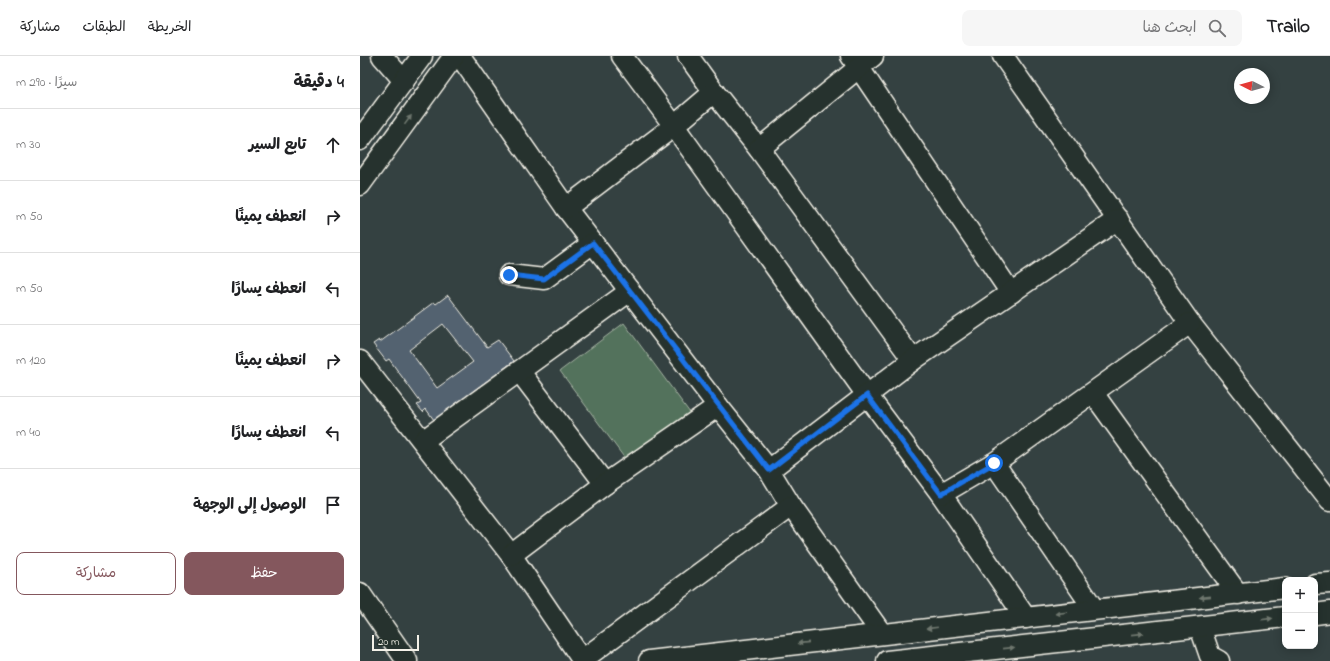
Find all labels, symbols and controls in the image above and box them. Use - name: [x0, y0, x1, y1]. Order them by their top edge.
- search box: [962, 10, 1242, 46]
- text: Trailo: [1266, 14, 1310, 41]
- text: مشاركة: [20, 17, 60, 38]
- text: الطبقات: [82, 17, 126, 38]
- text: الخريطة: [148, 17, 191, 38]
- text: ابحث هنا: [1143, 17, 1196, 39]
- icon: search: [1206, 17, 1228, 39]
- north arrow: [1234, 68, 1270, 104]
- text: 4 دقيقة: [294, 70, 344, 95]
- text: سيرًا · 290 m: [16, 73, 77, 92]
- one-way arrow: [404, 114, 412, 125]
- text: تابع السير: [249, 134, 306, 156]
- icon: ahead: [322, 134, 344, 156]
- text: 30 m: [16, 135, 40, 154]
- text: انعطف يمينًا: [235, 206, 306, 228]
- icon: right: [322, 206, 344, 228]
- text: 50 m: [16, 207, 42, 226]
- route end: [500, 266, 518, 284]
- text: انعطف يسارًا: [231, 278, 306, 300]
- icon: left: [322, 278, 344, 300]
- text: 50 m: [16, 279, 42, 298]
- text: انعطف يمينًا: [235, 350, 306, 372]
- icon: right: [322, 350, 344, 372]
- text: 120 m: [16, 351, 46, 370]
- text: انعطف يسارًا: [231, 422, 306, 444]
- icon: left: [322, 422, 344, 444]
- text: 40 m: [16, 423, 40, 442]
- route start: [985, 454, 1003, 472]
- text: الوصول إلى الوجهة: [193, 494, 306, 516]
- icon: arrive: [322, 494, 344, 516]
- button: مشاركة: [16, 552, 176, 595]
- button: حفظ: [184, 552, 344, 595]
- map controls: [1282, 577, 1318, 649]
- button: +: [1282, 577, 1318, 613]
- one-way arrow: [1198, 594, 1211, 600]
- one-way arrow: [1055, 610, 1067, 616]
- button: −: [1282, 613, 1318, 649]
- one-way arrow: [1261, 616, 1274, 622]
- one-way arrow: [926, 625, 938, 632]
- one-way arrow: [1132, 631, 1144, 637]
- scale bar: [372, 633, 419, 652]
- text: 20 m: [378, 634, 400, 650]
- one-way arrow: [797, 640, 809, 646]
- one-way arrow: [1003, 645, 1015, 651]

